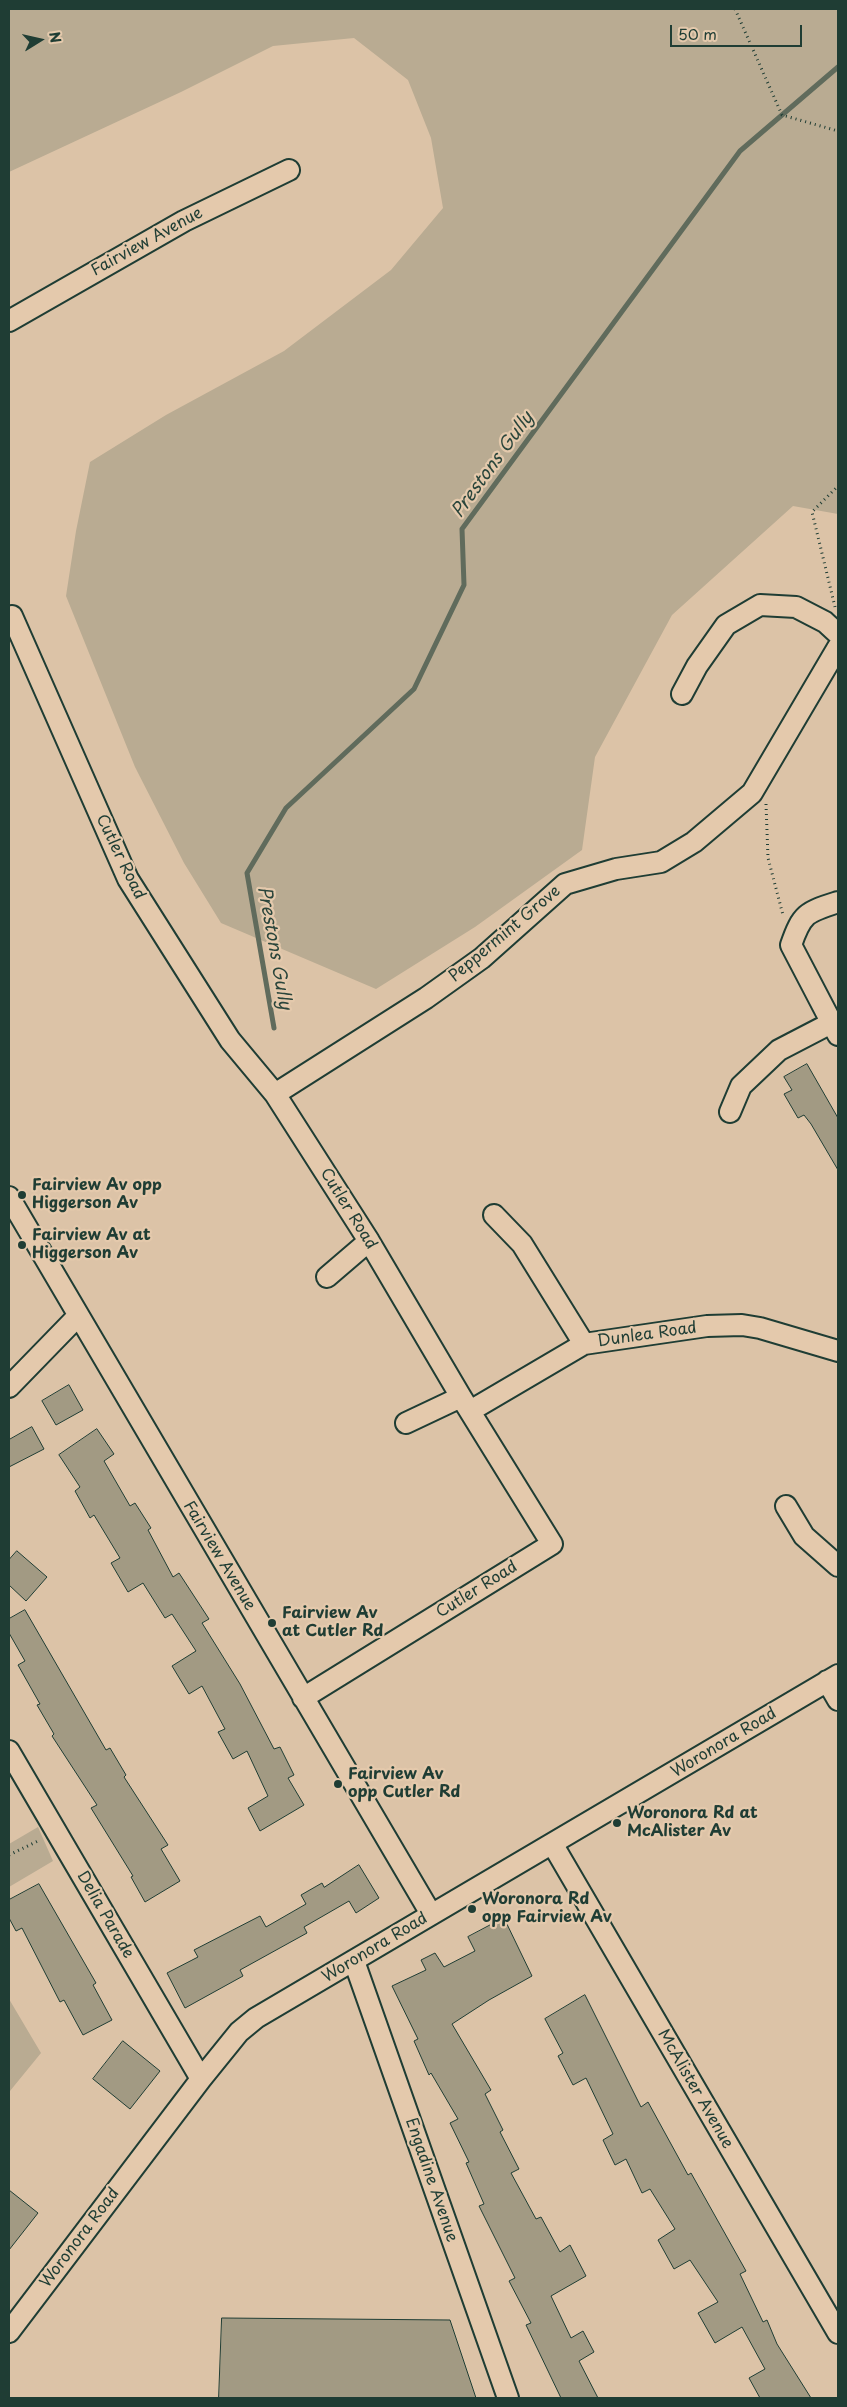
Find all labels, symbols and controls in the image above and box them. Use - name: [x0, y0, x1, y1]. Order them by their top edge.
- north arrow: [15, 15, 65, 65]
- scale bar: [672, 15, 804, 47]
- text: 50 m: [678, 22, 717, 45]
- text: N: [44, 30, 67, 45]
- street label: Fairview Avenue: [88, 203, 206, 281]
- water label: Prestons Gully: [448, 408, 538, 522]
- street label: Cutler Road: [91, 811, 149, 903]
- street label: Peppermint Grove: [445, 882, 565, 986]
- water label: Prestons Gully: [253, 885, 295, 1011]
- street label: Cutler Road: [315, 1165, 381, 1253]
- place label: Fairview Av opp Higgerson Av: [32, 1176, 162, 1214]
- marker: Fairview Av opp Higgerson Av: [16, 1189, 28, 1201]
- place label: Fairview Av at Higgerson Av: [32, 1226, 151, 1264]
- marker: Fairview Av at Higgerson Av: [16, 1239, 28, 1251]
- street label: Dunlea Road: [596, 1319, 698, 1351]
- street label: Fairview Avenue: [179, 1498, 259, 1614]
- street label: Cutler Road: [433, 1557, 521, 1623]
- place label: Fairview Av at Cutler Rd: [282, 1604, 383, 1642]
- marker: Fairview Av at Cutler Rd: [266, 1617, 278, 1629]
- street label: Woronora Road: [668, 1704, 780, 1782]
- place label: Fairview Av opp Cutler Rd: [348, 1765, 460, 1803]
- marker: Fairview Av opp Cutler Rd: [332, 1778, 344, 1790]
- place label: Woronora Rd at McAlister Av: [627, 1804, 758, 1842]
- marker: Woronora Rd at McAlister Av: [611, 1817, 623, 1829]
- street label: Delia Parade: [72, 1868, 138, 1962]
- place label: Woronora Rd opp Fairview Av: [482, 1890, 612, 1928]
- marker: Woronora Rd opp Fairview Av: [466, 1903, 478, 1915]
- street label: Woronora Road: [319, 1909, 431, 1987]
- street label: McAlister Avenue: [653, 2026, 737, 2152]
- street label: Engadine Avenue: [401, 2115, 461, 2245]
- street label: Woronora Road: [36, 2184, 124, 2292]

